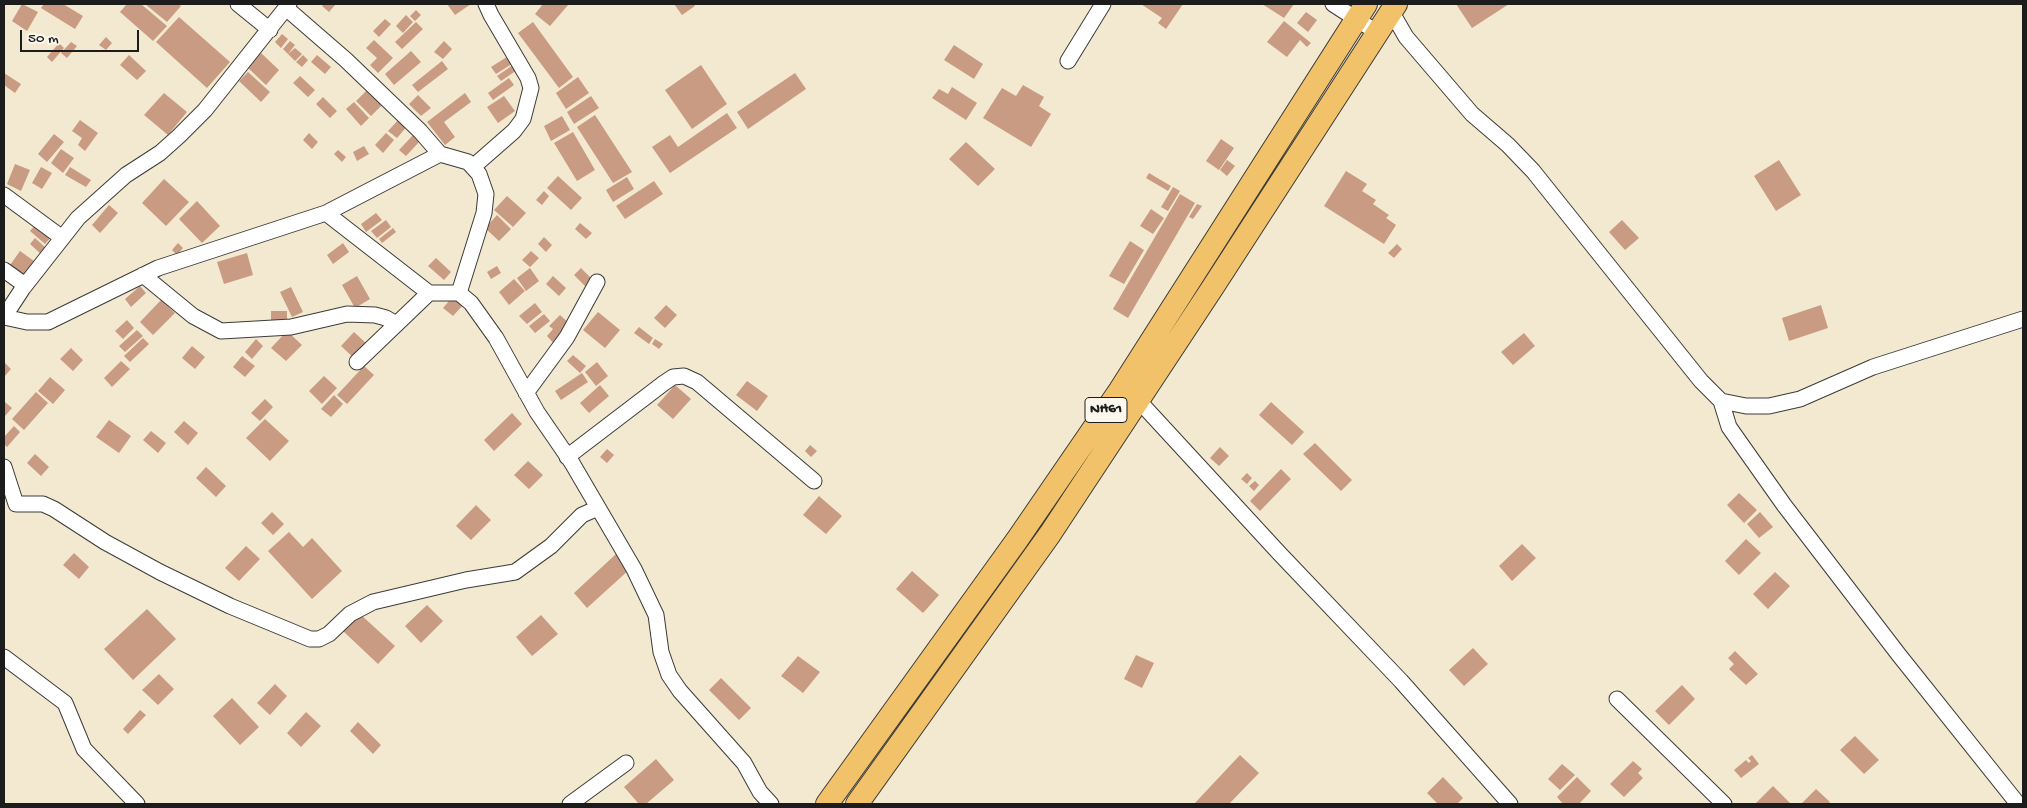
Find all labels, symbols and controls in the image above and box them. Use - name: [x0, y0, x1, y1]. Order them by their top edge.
- scale bar: [22, 20, 141, 52]
- text: 50 m: [28, 30, 59, 48]
- road number: NH61: [1085, 398, 1127, 422]

